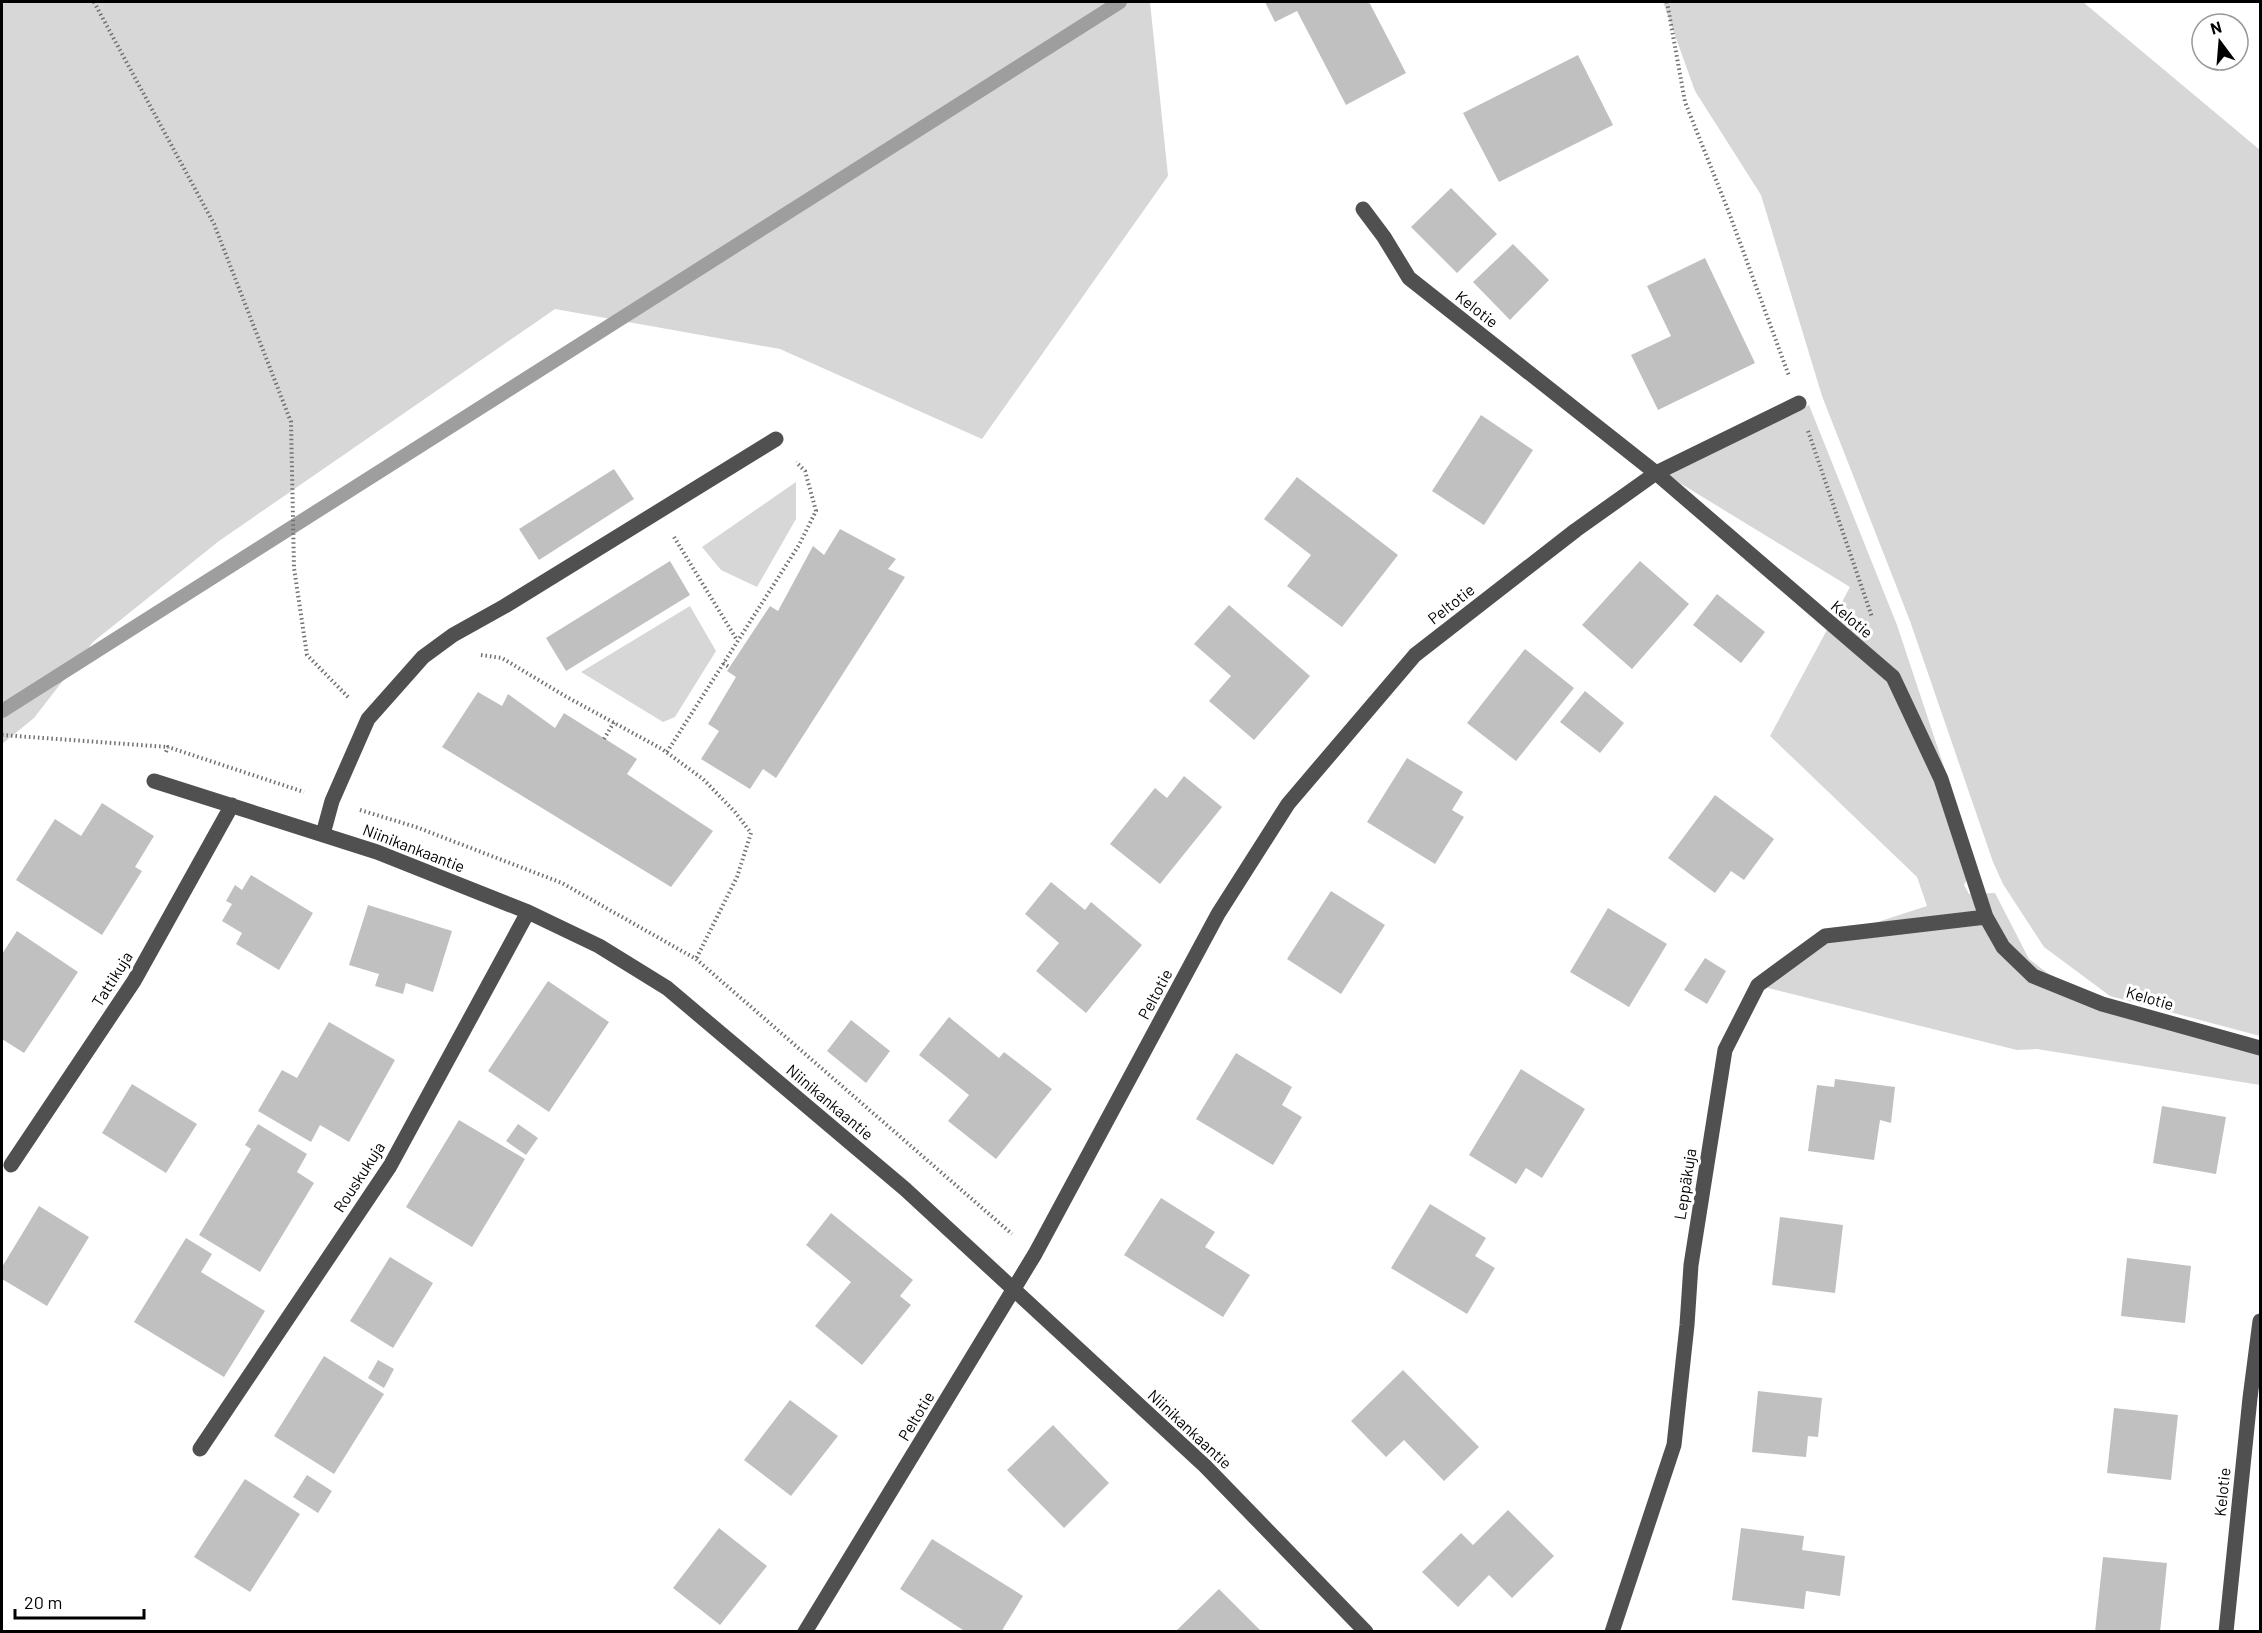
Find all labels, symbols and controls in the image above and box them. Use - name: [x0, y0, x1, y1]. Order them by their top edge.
- north arrow: [2190, 12, 2250, 72]
- text: N: [2208, 17, 2223, 38]
- street label: Kelotie: [1452, 286, 1502, 331]
- street label: Peltotie: [1424, 579, 1478, 628]
- street label: Kelotie: [1828, 596, 1877, 642]
- street label: Niinikankaantie: [361, 819, 468, 876]
- street label: Tattikuja: [87, 948, 136, 1010]
- street label: Peltotie: [1133, 965, 1176, 1022]
- street label: Kelotie: [2124, 982, 2176, 1013]
- street label: Niinikankaantie: [783, 1060, 878, 1143]
- street label: Rouskukuja: [329, 1138, 388, 1215]
- street label: Leppäkuja: [1669, 1147, 1700, 1221]
- street label: Niinikankaantie: [1145, 1385, 1236, 1472]
- street label: Peltotie: [894, 1388, 938, 1444]
- street label: Kelotie: [2210, 1467, 2234, 1517]
- scale bar: [15, 1582, 144, 1620]
- text: 20 m: [24, 1591, 62, 1613]

